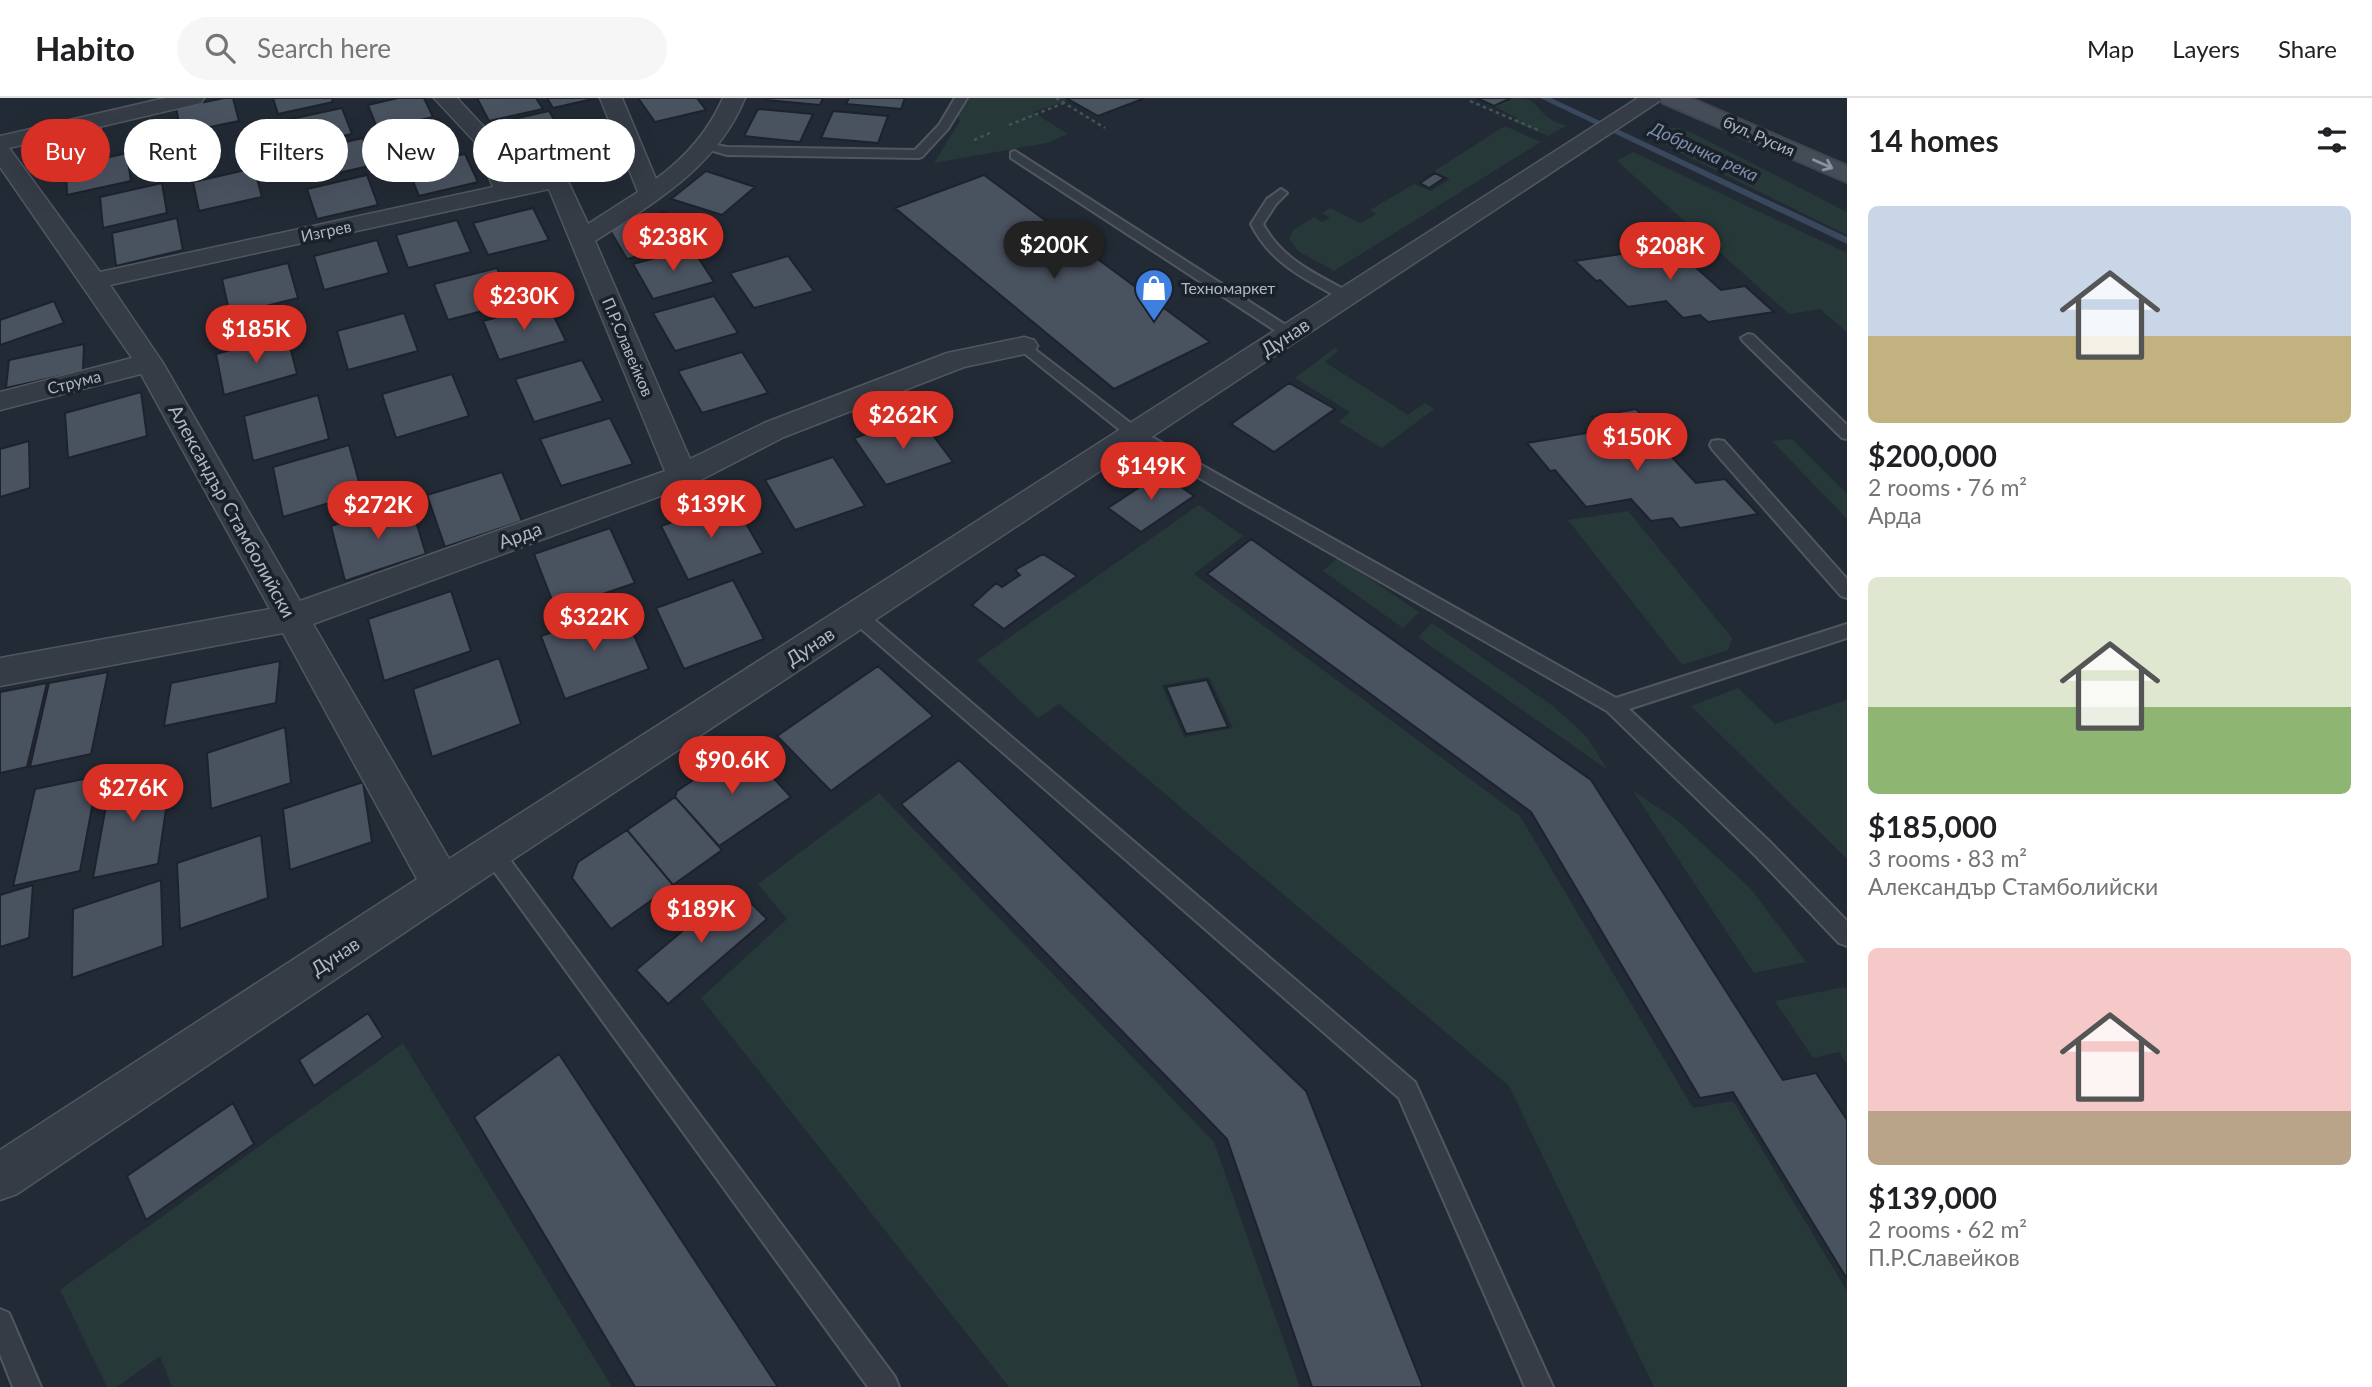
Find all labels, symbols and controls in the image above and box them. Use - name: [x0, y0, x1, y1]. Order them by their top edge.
- search box: [177, 17, 667, 80]
- text: Habito: [35, 28, 135, 68]
- icon: search: [201, 29, 239, 67]
- text: Search here: [257, 32, 391, 64]
- text: Map: [2087, 34, 2134, 63]
- text: Layers: [2172, 34, 2240, 63]
- text: Share: [2278, 34, 2337, 63]
- street label: бул. Русия: [1721, 111, 1798, 160]
- water label: Добричка река: [1646, 116, 1762, 186]
- chip: Buy: [21, 119, 110, 182]
- chip: Rent: [124, 119, 221, 182]
- chip: Filters: [235, 119, 348, 182]
- chip: New: [362, 119, 459, 182]
- chip: Apartment: [473, 119, 635, 182]
- icon: filters: [2313, 121, 2351, 159]
- text: 14 homes: [1868, 122, 1999, 158]
- one-way arrow: [1812, 159, 1833, 172]
- pin: $238K: [624, 214, 722, 273]
- street label: Изгрев: [299, 216, 353, 245]
- text: $238K: [638, 222, 708, 250]
- pin: $200K: [1005, 222, 1103, 281]
- pin: $208K: [1621, 222, 1719, 282]
- text: $200K: [1019, 230, 1089, 258]
- text: $208K: [1635, 231, 1705, 259]
- icon: home: [2047, 252, 2173, 378]
- shop icon: Техномаркет: [1133, 267, 1175, 322]
- pin: $230K: [475, 272, 573, 332]
- place label: Техномаркет: [1181, 278, 1275, 297]
- text: $230K: [489, 281, 559, 309]
- street label: П.Р.Славейков: [599, 295, 658, 399]
- pin: $185K: [207, 306, 305, 365]
- street label: Дунав: [1256, 312, 1313, 361]
- text: $185K: [221, 314, 291, 342]
- street label: Струма: [45, 366, 103, 397]
- pin: $262K: [854, 392, 952, 451]
- street label: Александър Стамболийски: [164, 400, 301, 621]
- text: $262K: [868, 400, 938, 428]
- pin: $150K: [1588, 414, 1686, 473]
- text: $150K: [1602, 422, 1672, 450]
- text: $200,000: [1868, 437, 1997, 473]
- pin: $149K: [1102, 442, 1200, 502]
- text: $149K: [1116, 451, 1186, 479]
- text: 2 rooms · 76 m²: [1868, 473, 2027, 501]
- pin: $139K: [662, 480, 760, 540]
- pin: $272K: [329, 482, 427, 541]
- text: $139K: [676, 489, 746, 517]
- text: $272K: [343, 490, 413, 518]
- text: Арда: [1868, 501, 1922, 529]
- street label: Арда: [495, 516, 545, 553]
- pin: $322K: [545, 594, 643, 653]
- text: $322K: [559, 602, 629, 630]
- street label: Дунав: [781, 621, 838, 670]
- icon: home: [2047, 623, 2173, 749]
- pin: $90.6K: [675, 736, 789, 796]
- text: $90.6K: [695, 745, 769, 773]
- pin: $276K: [84, 764, 182, 824]
- text: $276K: [98, 773, 168, 801]
- text: $185,000: [1868, 808, 1997, 844]
- text: 3 rooms · 83 m²: [1868, 844, 2027, 872]
- text: Александър Стамболийски: [1868, 872, 2158, 900]
- pin: $189K: [652, 886, 750, 945]
- text: $189K: [666, 894, 736, 922]
- street label: Дунав: [306, 931, 363, 980]
- icon: home: [2047, 994, 2173, 1120]
- text: $139,000: [1868, 1179, 1997, 1215]
- text: 2 rooms · 62 m²: [1868, 1215, 2027, 1243]
- text: П.Р.Славейков: [1868, 1243, 2020, 1271]

